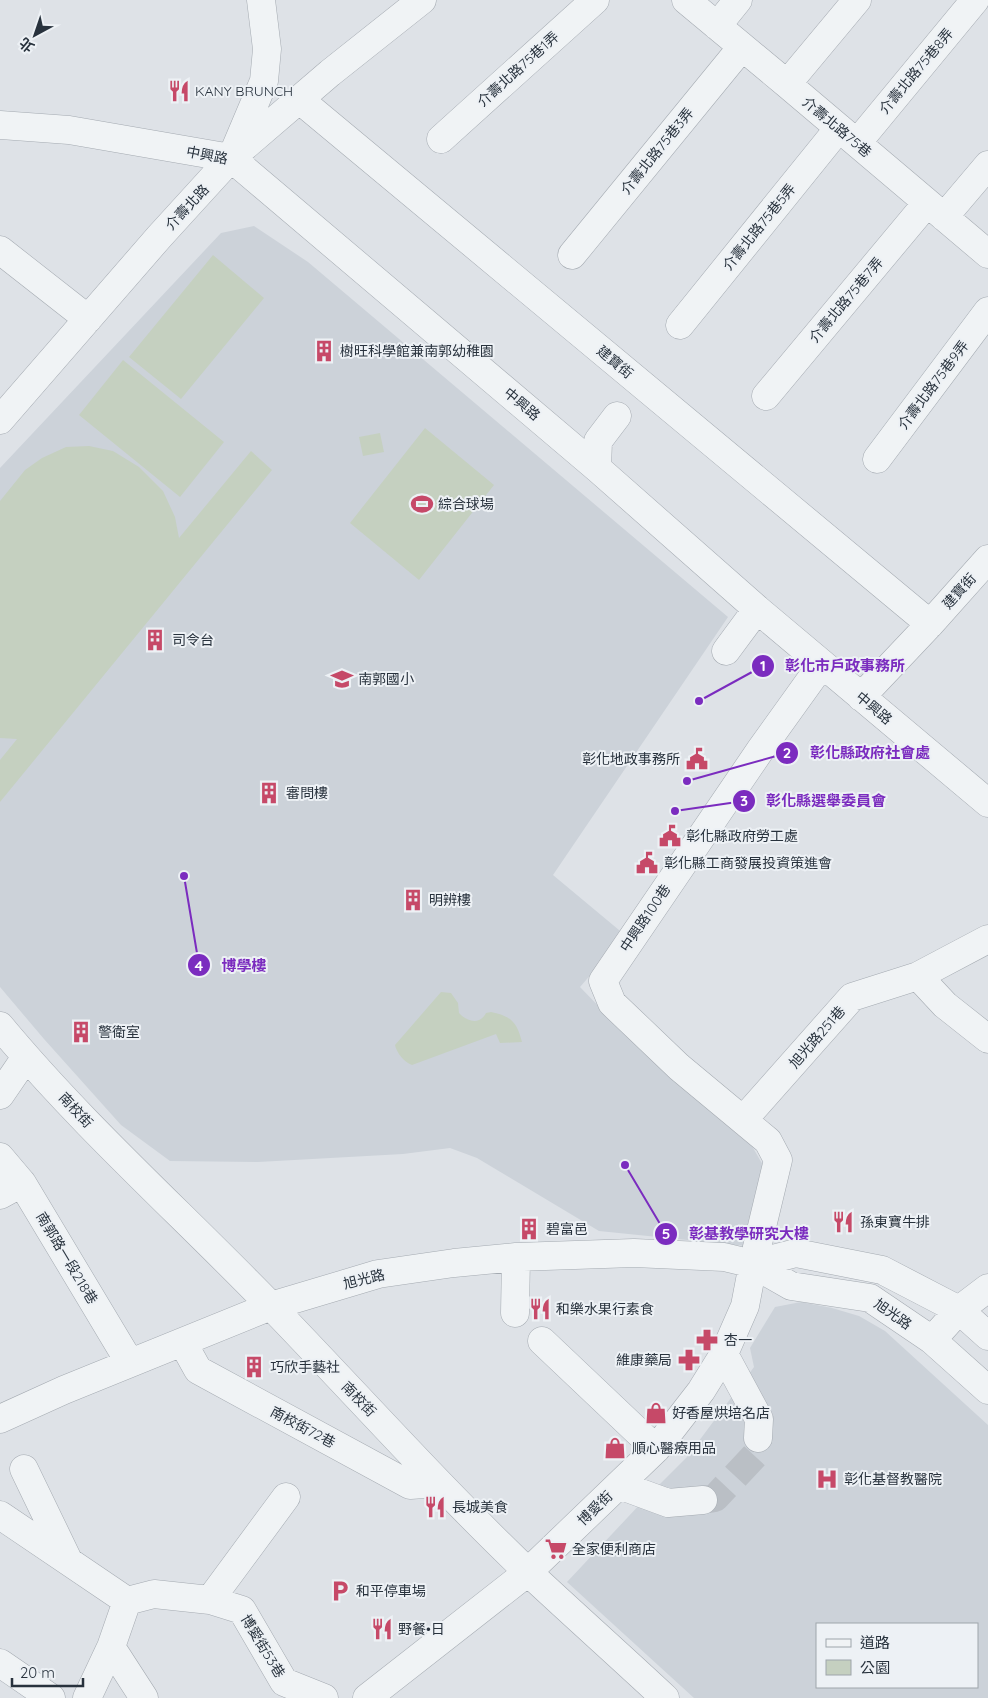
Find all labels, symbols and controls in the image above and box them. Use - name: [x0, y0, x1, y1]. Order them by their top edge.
- north arrow: [10, 10, 60, 60]
- street label: 介壽北路75巷8弄: [875, 24, 957, 118]
- street label: 介壽北路75巷1弄: [473, 28, 563, 110]
- text: 北: [15, 34, 38, 56]
- restaurant icon: KANY BRUNCH: [166, 78, 192, 104]
- place label: KANY BRUNCH: [195, 82, 293, 100]
- street label: 介壽北路75巷: [799, 93, 875, 161]
- street label: 介壽北路75巷3弄: [617, 104, 697, 198]
- street label: 中興路: [185, 142, 229, 168]
- street label: 介壽北路: [161, 180, 213, 234]
- street label: 介壽北路75巷5弄: [719, 180, 799, 274]
- street label: 介壽北路75巷7弄: [805, 254, 887, 346]
- street label: 介壽北路75巷9弄: [894, 337, 972, 433]
- building icon: 樹旺科學館兼南郭幼稚園: [311, 338, 337, 364]
- place label: 樹旺科學館兼南郭幼稚園: [340, 342, 494, 360]
- street label: 建寶街: [593, 342, 637, 382]
- street label: 中興路: [500, 384, 544, 424]
- sports icon: 綜合球場: [409, 491, 435, 517]
- place label: 綜合球場: [438, 495, 494, 513]
- street label: 建寶街: [938, 569, 980, 613]
- building icon: 司令台: [142, 627, 168, 653]
- place label: 司令台: [172, 631, 214, 649]
- callout: 彰化市戶政事務所: [750, 651, 915, 681]
- text: 1: [760, 656, 766, 675]
- text: 彰化市戶政事務所: [785, 656, 905, 675]
- school or university icon: 南郭國小: [329, 666, 355, 692]
- place label: 南郭國小: [358, 670, 414, 688]
- street label: 中興路: [852, 688, 896, 728]
- callout: 彰化縣政府社會處: [775, 738, 940, 768]
- text: 2: [783, 743, 791, 762]
- text: 彰化縣政府社會處: [810, 743, 930, 762]
- public building icon: 彰化地政事務所: [684, 746, 710, 772]
- place label: 彰化地政事務所: [582, 750, 680, 768]
- building icon: 審問樓: [256, 780, 282, 806]
- place label: 審問樓: [286, 784, 328, 802]
- callout: 彰化縣選舉委員會: [731, 786, 896, 816]
- text: 3: [740, 791, 748, 810]
- text: 彰化縣選舉委員會: [766, 791, 886, 810]
- public building icon: 彰化縣政府勞工處: [657, 823, 683, 849]
- place label: 彰化縣政府勞工處: [686, 827, 798, 845]
- public building icon: 彰化縣工商發展投資策進會: [634, 850, 660, 876]
- place label: 彰化縣工商發展投資策進會: [664, 854, 832, 872]
- street label: 中興路100巷: [616, 881, 674, 955]
- building icon: 明辨樓: [400, 887, 426, 913]
- place label: 明辨樓: [429, 891, 471, 909]
- callout: 博學樓: [187, 950, 277, 980]
- text: 4: [195, 956, 204, 975]
- text: 博學樓: [221, 956, 267, 975]
- street label: 旭光路251巷: [785, 1002, 849, 1072]
- building icon: 警衛室: [68, 1019, 94, 1045]
- place label: 警衛室: [98, 1023, 140, 1041]
- street label: 南校街: [55, 1089, 97, 1131]
- street label: 南郭路一段218巷: [32, 1209, 102, 1307]
- restaurant icon: 孫東寶牛排: [830, 1209, 856, 1235]
- place label: 孫東寶牛排: [860, 1213, 930, 1231]
- building icon: 碧富邑: [516, 1216, 542, 1242]
- callout: 彰基教學研究大樓: [654, 1219, 819, 1249]
- place label: 碧富邑: [546, 1220, 588, 1238]
- text: 5: [662, 1224, 670, 1243]
- text: 彰基教學研究大樓: [689, 1224, 809, 1243]
- street label: 旭光路: [341, 1265, 387, 1293]
- street label: 旭光路: [871, 1295, 915, 1333]
- restaurant icon: 和樂水果行素食: [527, 1296, 553, 1322]
- place label: 和樂水果行素食: [556, 1300, 654, 1318]
- pharmacy icon: 杏一: [694, 1327, 720, 1353]
- place label: 杏一: [724, 1331, 752, 1349]
- pharmacy icon: 維康藥局: [676, 1347, 702, 1373]
- place label: 維康藥局: [616, 1351, 672, 1369]
- building icon: 巧欣手藝社: [241, 1354, 267, 1380]
- place label: 巧欣手藝社: [270, 1358, 340, 1376]
- street label: 南校街: [338, 1378, 380, 1420]
- shop icon: 好香屋烘培名店: [643, 1400, 669, 1426]
- street label: 南校街72巷: [267, 1402, 339, 1452]
- place label: 好香屋烘培名店: [672, 1404, 770, 1422]
- shop icon: 順心醫療用品: [602, 1435, 628, 1461]
- place label: 順心醫療用品: [632, 1439, 716, 1457]
- hospital icon: 彰化基督教醫院: [814, 1466, 840, 1492]
- place label: 彰化基督教醫院: [844, 1470, 942, 1488]
- street label: 博愛街: [574, 1487, 616, 1529]
- restaurant icon: 長城美食: [422, 1494, 448, 1520]
- place label: 長城美食: [452, 1498, 508, 1516]
- supermarket icon: 全家便利商店: [543, 1536, 569, 1562]
- place label: 全家便利商店: [572, 1540, 656, 1558]
- parking icon: 和平停車場: [327, 1578, 353, 1604]
- place label: 和平停車場: [356, 1582, 426, 1600]
- street label: 博愛街53巷: [237, 1611, 289, 1681]
- restaurant icon: 野餐•日: [369, 1616, 395, 1642]
- place label: 野餐•日: [398, 1620, 445, 1638]
- legend: [816, 1623, 978, 1688]
- text: 道路: [860, 1633, 890, 1652]
- scale bar: [12, 1656, 84, 1688]
- text: 公園: [860, 1658, 890, 1677]
- text: 20 m: [20, 1663, 55, 1682]

